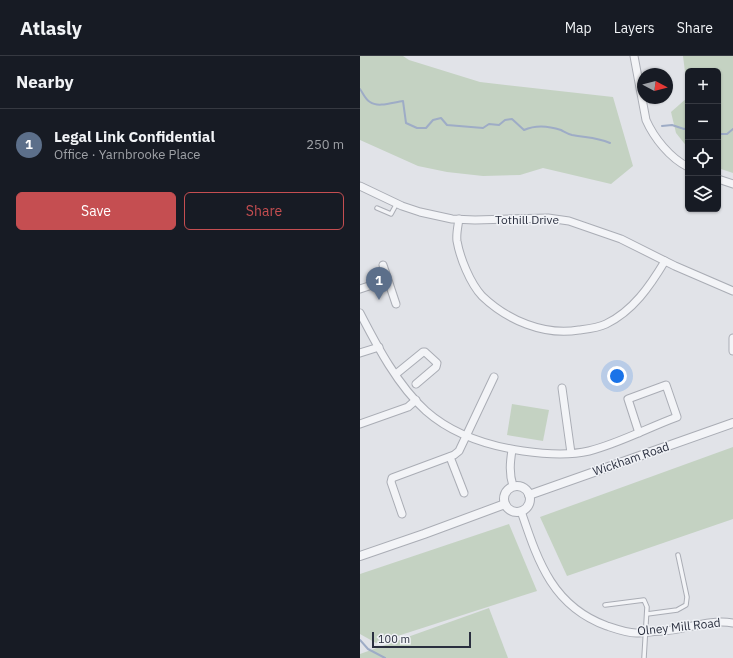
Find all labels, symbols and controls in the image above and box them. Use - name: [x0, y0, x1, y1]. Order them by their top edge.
- text: Atlasly: [20, 16, 82, 40]
- text: Map: [565, 19, 592, 37]
- text: Layers: [614, 19, 655, 37]
- text: Share: [677, 19, 713, 37]
- north arrow: [637, 68, 673, 104]
- map controls: [685, 68, 721, 212]
- button: +: [685, 68, 721, 104]
- text: Nearby: [16, 71, 74, 93]
- button: −: [685, 104, 721, 140]
- text: Legal Link Confidential: [54, 127, 215, 146]
- text: 1: [25, 136, 33, 153]
- text: 250 m: [306, 136, 344, 153]
- button: locate: [685, 140, 721, 176]
- text: Office · Yarnbrooke Place: [54, 146, 201, 163]
- button: layers: [685, 176, 721, 212]
- button: Save: [16, 192, 176, 230]
- button: Share: [184, 192, 344, 230]
- street label: Tothill Drive: [495, 212, 559, 227]
- pin: 1: [366, 267, 392, 300]
- your location: [607, 366, 627, 386]
- street label: Wickham Road: [590, 438, 671, 479]
- street label: Olney Mill Road: [637, 615, 721, 638]
- scale bar: [372, 630, 471, 649]
- text: 100 m: [378, 632, 410, 646]

